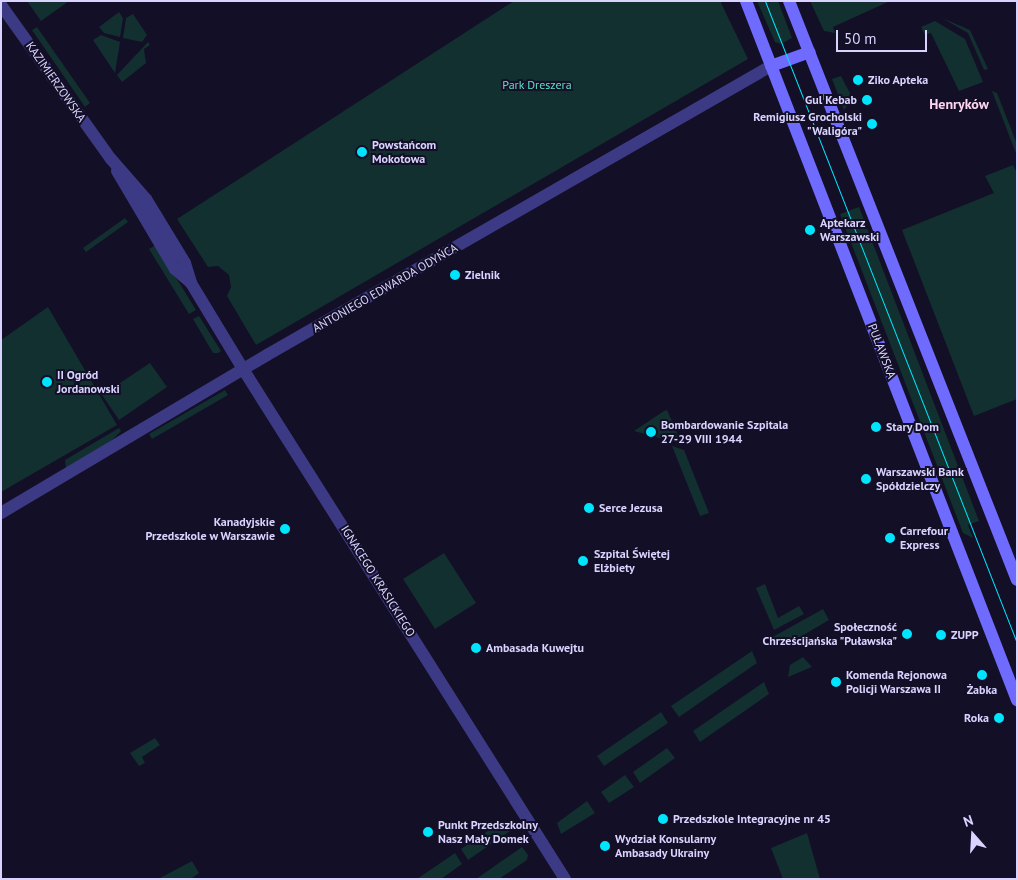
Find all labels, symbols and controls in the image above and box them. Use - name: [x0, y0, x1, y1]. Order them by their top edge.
- scale bar: [838, 20, 929, 52]
- text: 50 m: [844, 29, 877, 48]
- street label: KAZIMIERZOWSKA: [23, 39, 89, 125]
- place label: Ziko Apteka: [868, 73, 929, 87]
- marker: Ziko Apteka: [852, 74, 864, 86]
- park label: Park Dreszera: [502, 78, 572, 92]
- place label: Gul Kebab: [805, 93, 857, 107]
- marker: Gul Kebab: [861, 94, 873, 106]
- district label: Henryków: [929, 96, 989, 112]
- place label: Remigiusz Grocholski "Waligóra": [753, 110, 862, 138]
- marker: Remigiusz Grocholski "Waligóra": [866, 118, 878, 130]
- place label: Powstańcom Mokotowa: [372, 138, 436, 166]
- marker: Powstańcom Mokotowa: [356, 146, 368, 158]
- place label: Aptekarz Warszawski: [820, 216, 879, 244]
- marker: Aptekarz Warszawski: [804, 224, 816, 236]
- street label: ANTONIEGO EDWARDA ODYŃCA: [310, 240, 460, 336]
- place label: Zielnik: [465, 268, 500, 282]
- marker: Zielnik: [449, 269, 461, 281]
- street label: PUŁAWSKA: [865, 321, 899, 381]
- place label: II Ogród Jordanowski: [57, 368, 120, 396]
- marker: II Ogród Jordanowski: [41, 376, 53, 388]
- place label: Bombardowanie Szpitala 27-29 VIII 1944: [661, 418, 788, 446]
- place label: Stary Dom: [886, 420, 939, 434]
- marker: Stary Dom: [870, 421, 882, 433]
- marker: Bombardowanie Szpitala 27-29 VIII 1944: [645, 426, 657, 438]
- place label: Warszawski Bank Spółdzielczy: [876, 465, 964, 493]
- marker: Warszawski Bank Spółdzielczy: [860, 473, 872, 485]
- place label: Serce Jezusa: [599, 501, 663, 515]
- marker: Serce Jezusa: [583, 502, 595, 514]
- place label: Kanadyjskie Przedszkole w Warszawie: [145, 515, 275, 543]
- marker: Kanadyjskie Przedszkole w Warszawie: [279, 523, 291, 535]
- street label: IGNACEGO KRASICKIEGO: [338, 523, 418, 639]
- place label: Carrefour Express: [900, 524, 948, 552]
- marker: Carrefour Express: [884, 532, 896, 544]
- place label: Szpital Świętej Elżbiety: [594, 547, 670, 575]
- marker: Szpital Świętej Elżbiety: [576, 554, 590, 568]
- place label: Społeczność Chrześcijańska "Puławska": [761, 620, 897, 648]
- marker: Społeczność Chrześcijańska "Puławska": [901, 628, 913, 640]
- place label: ZUPP: [951, 628, 979, 642]
- marker: ZUPP: [935, 629, 947, 641]
- place label: Ambasada Kuwejtu: [486, 641, 584, 655]
- marker: Ambasada Kuwejtu: [470, 642, 482, 654]
- place label: Komenda Rejonowa Policji Warszawa II: [846, 668, 947, 696]
- marker: Żabka: [976, 669, 988, 681]
- marker: Komenda Rejonowa Policji Warszawa II: [830, 676, 842, 688]
- place label: Żabka: [967, 683, 997, 697]
- place label: Roka: [964, 711, 989, 725]
- marker: Roka: [993, 712, 1005, 724]
- north arrow: [948, 810, 998, 860]
- text: N: [961, 811, 975, 831]
- place label: Przedszkole Integracyjne nr 45: [673, 812, 831, 826]
- marker: Przedszkole Integracyjne nr 45: [657, 813, 669, 825]
- place label: Punkt Przedszkolny Nasz Mały Domek: [438, 818, 538, 846]
- marker: Punkt Przedszkolny Nasz Mały Domek: [422, 826, 434, 838]
- place label: Wydział Konsularny Ambasady Ukrainy: [615, 832, 716, 860]
- marker: Wydział Konsularny Ambasady Ukrainy: [599, 840, 611, 852]

